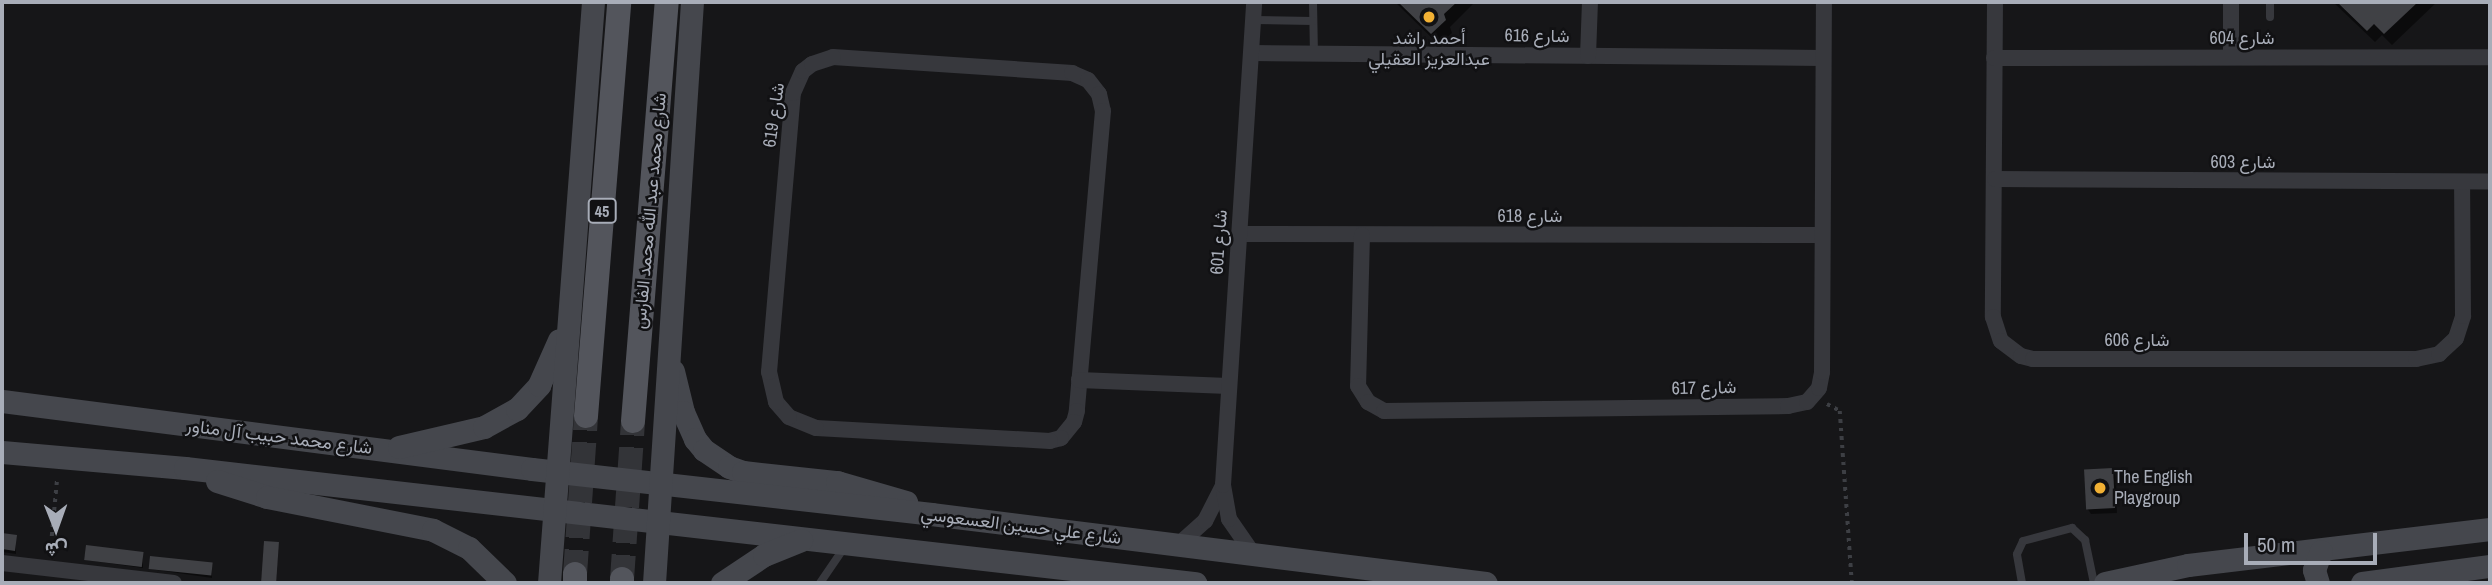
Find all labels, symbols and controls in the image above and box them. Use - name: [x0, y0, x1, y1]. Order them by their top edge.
- marker: أحمد راشد عبدالعزيز العقيلي: [1421, 9, 1437, 25]
- street label: شارع 616: [1504, 25, 1570, 47]
- street label: شارع 604: [2210, 27, 2274, 49]
- place label: أحمد راشد عبدالعزيز العقيلي: [1368, 28, 1490, 70]
- street label: شارع 619: [759, 81, 789, 149]
- street label: شارع محمد عبد الله محمد الفارس: [629, 92, 671, 330]
- street label: شارع 603: [2211, 151, 2275, 173]
- road number: 45: [586, 198, 618, 224]
- street label: شارع 618: [1498, 205, 1562, 227]
- street label: شارع 601: [1206, 209, 1232, 275]
- street label: شارع 606: [2105, 329, 2169, 351]
- street label: شارع 617: [1671, 377, 1737, 399]
- street label: شارع محمد حبيب آل مناور: [185, 415, 373, 459]
- place label: The English Playgroup: [2114, 467, 2193, 510]
- marker: The English Playgroup: [2092, 480, 2108, 496]
- north arrow: [21, 494, 91, 564]
- street label: شارع علي حسين العسعوسي: [920, 503, 1122, 549]
- scale bar: [2247, 518, 2380, 562]
- text: 50 m: [2257, 530, 2295, 559]
- text: ش: [45, 537, 68, 563]

